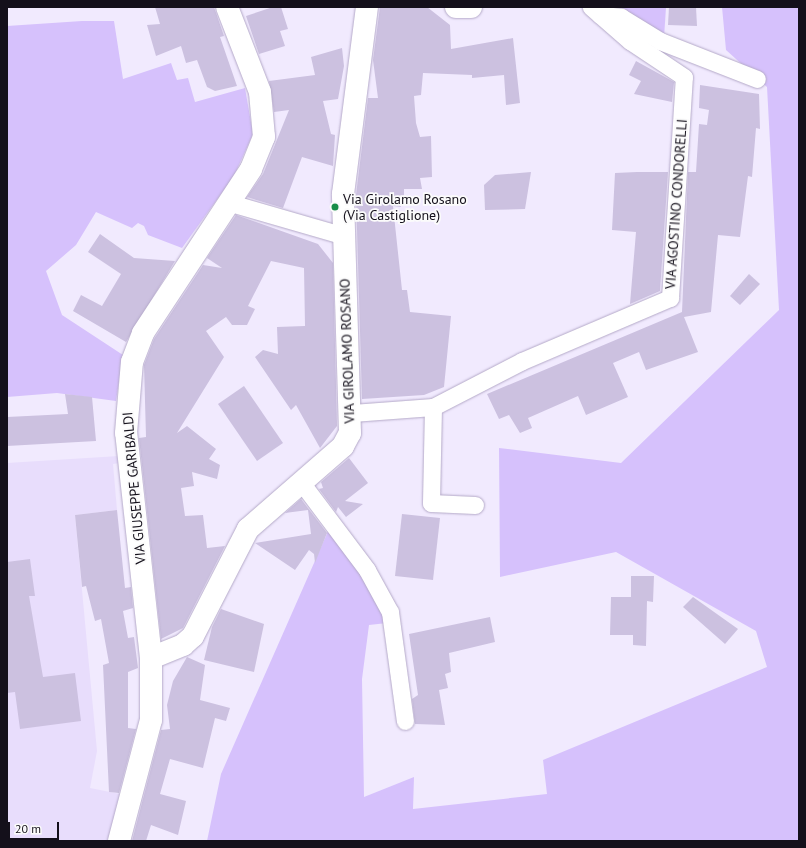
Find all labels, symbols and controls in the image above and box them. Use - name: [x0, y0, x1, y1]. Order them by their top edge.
- street label: VIA AGOSTINO CONDORELLI: [662, 118, 690, 290]
- place label: Via Girolamo Rosano (Via Castiglione): [343, 191, 467, 224]
- marker: Via Girolamo Rosano (Via Castiglione): [330, 202, 340, 212]
- street label: VIA GIROLAMO ROSANO: [336, 278, 358, 424]
- street label: VIA GIUSEPPE GARIBALDI: [119, 411, 149, 565]
- scale bar: [10, 814, 61, 840]
- text: 20 m: [15, 821, 41, 836]

